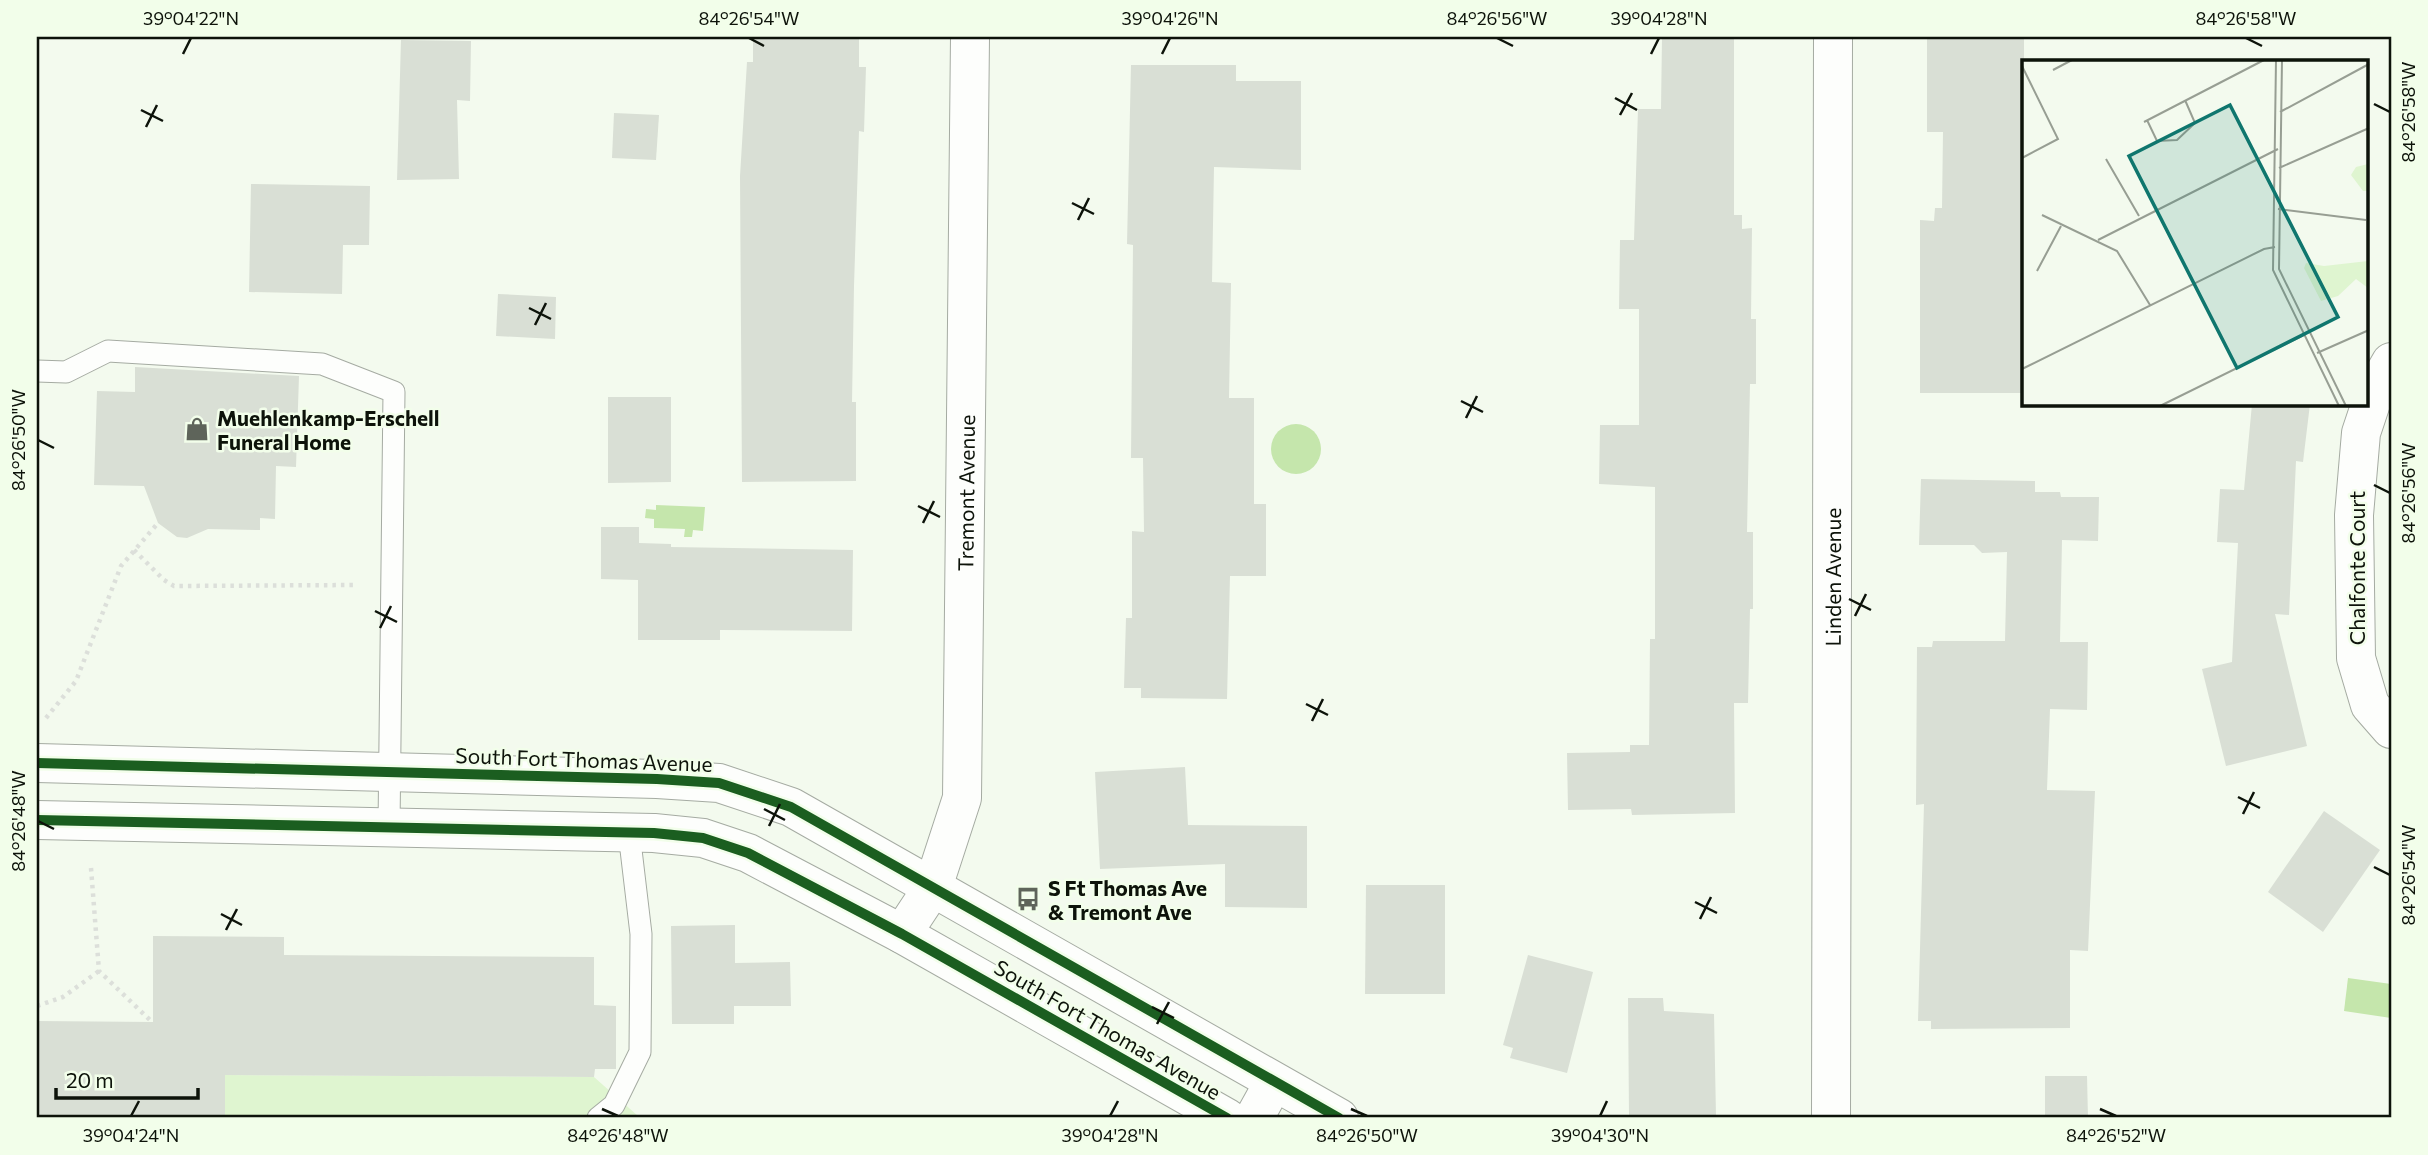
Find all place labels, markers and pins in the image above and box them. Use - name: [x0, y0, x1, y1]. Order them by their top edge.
- place label: Muehlenkamp-Erschell Funeral Home: [217, 405, 440, 454]
- shop icon: Muehlenkamp-Erschell Funeral Home: [183, 415, 211, 443]
- place label: S Ft Thomas Ave & Tremont Ave: [1048, 875, 1207, 924]
- bus stop icon: S Ft Thomas Ave & Tremont Ave: [1014, 885, 1042, 913]

